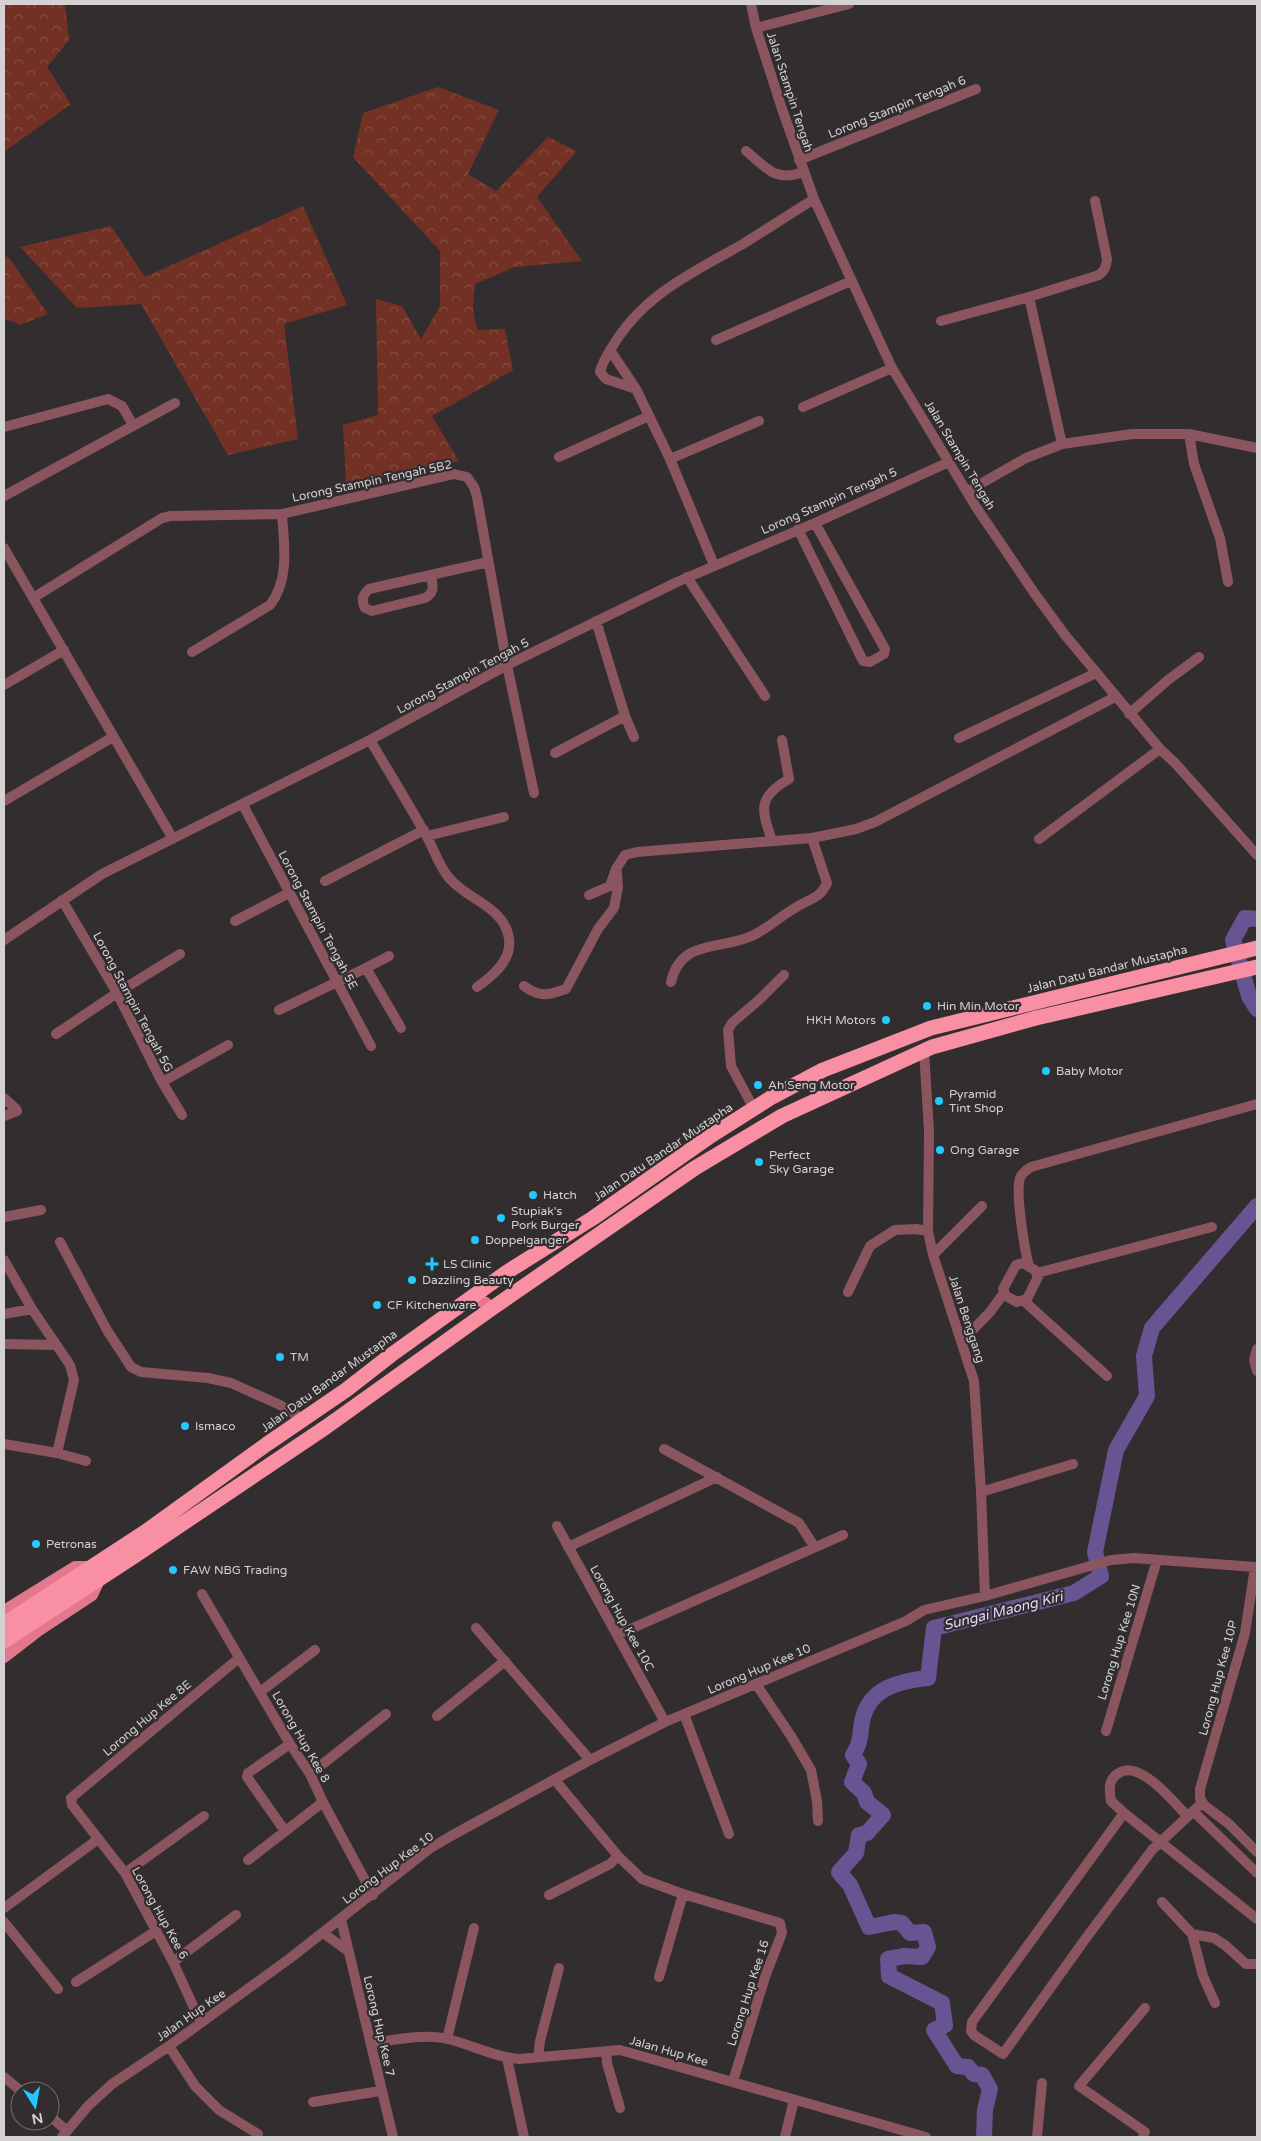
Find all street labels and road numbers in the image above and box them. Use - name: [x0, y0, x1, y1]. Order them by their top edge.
- street label: Jalan Stampin Tengah: [764, 30, 816, 154]
- street label: Lorong Stampin Tengah 6: [826, 73, 968, 141]
- street label: Jalan Stampin Tengah: [922, 398, 998, 512]
- street label: Lorong Stampin Tengah 5B2: [291, 457, 453, 505]
- street label: Lorong Stampin Tengah 5: [759, 465, 899, 537]
- street label: Lorong Stampin Tengah 5: [395, 635, 531, 717]
- street label: Lorong Stampin Tengah 5E: [275, 848, 361, 992]
- street label: Lorong Stampin Tengah 5G: [90, 930, 176, 1074]
- street label: Jalan Datu Bandar Mustapha: [1025, 942, 1189, 996]
- street label: Jalan Datu Bandar Mustapha: [591, 1100, 735, 1204]
- street label: Jalan Benggang: [946, 1273, 988, 1365]
- street label: Jalan Datu Bandar Mustapha: [258, 1327, 400, 1435]
- street label: Lorong Hup Kee 10C: [587, 1563, 657, 1673]
- street label: Lorong Hup Kee 10N: [1095, 1582, 1143, 1702]
- street label: Lorong Hup Kee 10P: [1196, 1619, 1240, 1737]
- street label: Lorong Hup Kee 10: [705, 1641, 813, 1697]
- street label: Lorong Hup Kee 8E: [100, 1677, 194, 1759]
- street label: Lorong Hup Kee 8: [269, 1689, 333, 1785]
- street label: Lorong Hup Kee 10: [340, 1829, 437, 1907]
- street label: Lorong Hup Kee 6: [129, 1865, 191, 1961]
- street label: Lorong Hup Kee 16: [724, 1938, 772, 2048]
- street label: Lorong Hup Kee 7: [361, 1974, 397, 2078]
- street label: Jalan Hup Kee: [154, 1986, 228, 2044]
- street label: Jalan Hup Kee: [628, 2033, 710, 2069]

